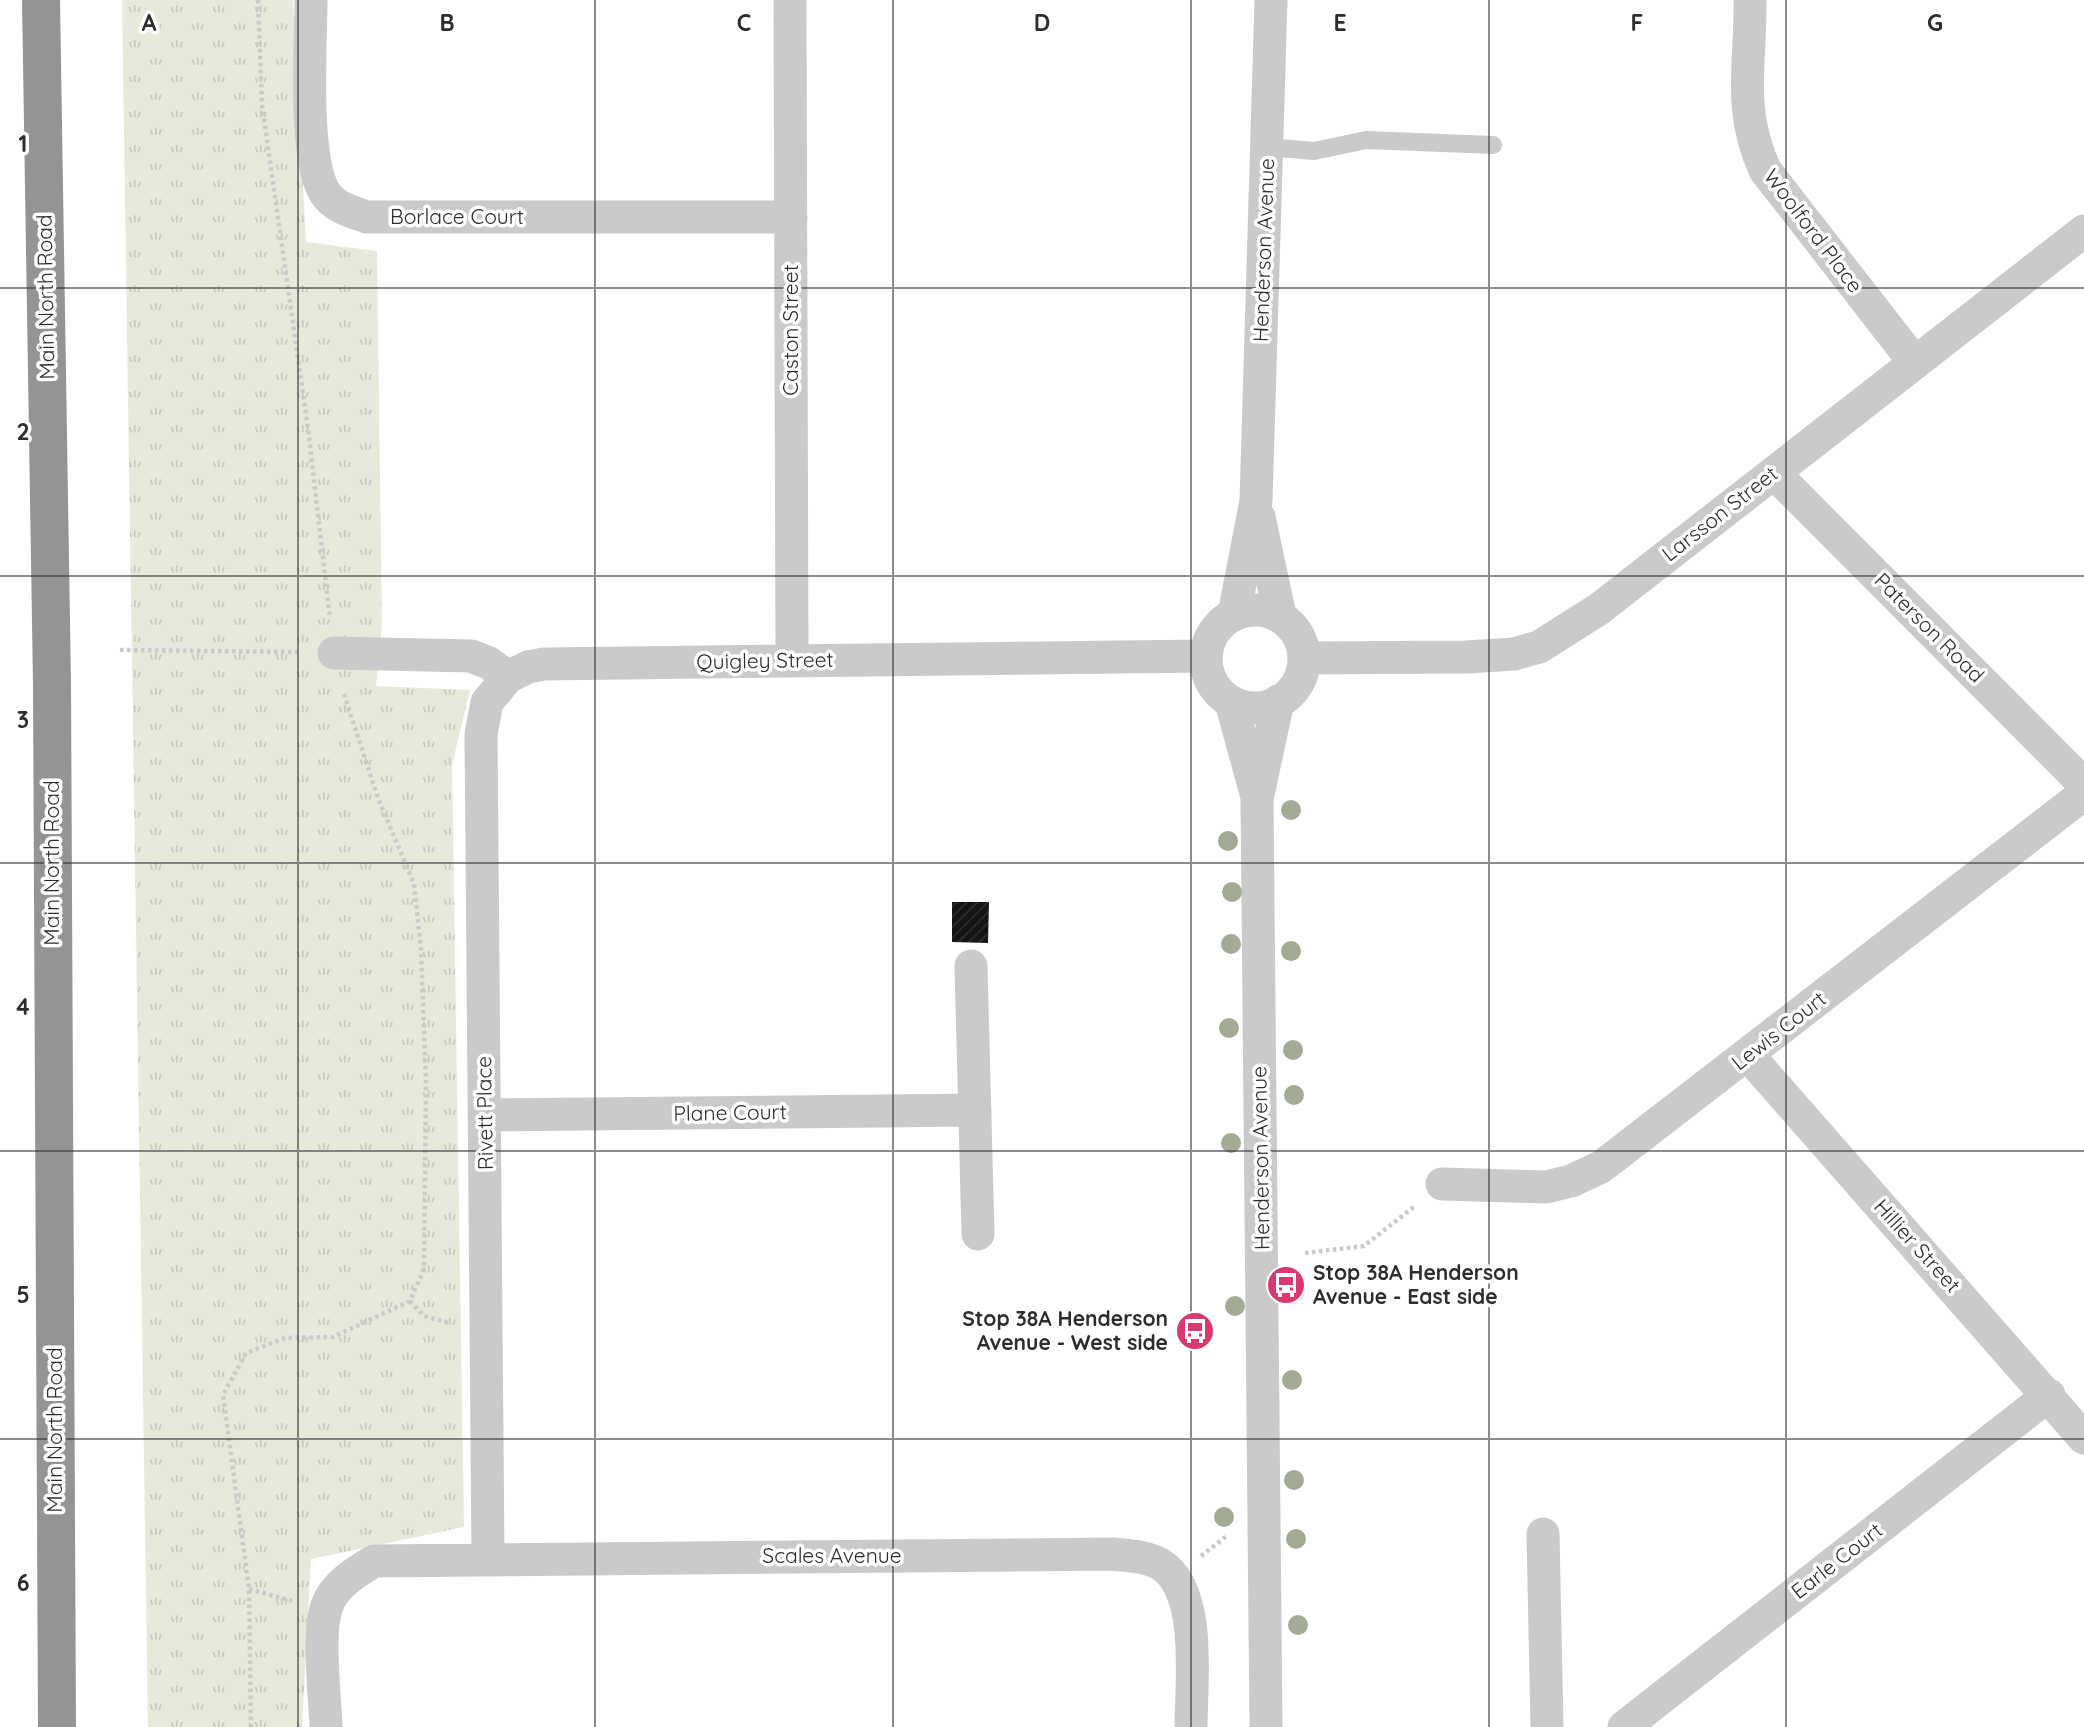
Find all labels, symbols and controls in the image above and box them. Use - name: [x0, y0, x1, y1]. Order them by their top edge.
- text: A: [142, 8, 157, 37]
- text: B: [439, 8, 455, 37]
- text: C: [737, 8, 751, 37]
- text: D: [1034, 8, 1050, 37]
- text: E: [1333, 8, 1347, 37]
- text: F: [1631, 8, 1643, 37]
- text: G: [1927, 8, 1943, 37]
- text: 1: [19, 129, 27, 158]
- street label: Henderson Avenue: [1247, 158, 1279, 342]
- street label: Woolford Place: [1759, 163, 1869, 298]
- street label: Borlace Court: [390, 203, 524, 229]
- street label: Main North Road: [31, 214, 59, 380]
- street label: Caston Street: [777, 264, 803, 396]
- text: 2: [16, 417, 30, 446]
- street label: Larsson Street: [1656, 460, 1782, 566]
- street label: Paterson Road: [1869, 567, 1990, 688]
- street label: Quigley Street: [696, 646, 834, 674]
- text: 3: [17, 705, 29, 734]
- street label: Main North Road: [38, 780, 64, 946]
- street label: Lewis Court: [1726, 985, 1831, 1075]
- text: 4: [16, 992, 30, 1021]
- street label: Rivett Place: [470, 1056, 498, 1170]
- street label: Henderson Avenue: [1245, 1066, 1275, 1250]
- street label: Plane Court: [673, 1098, 787, 1126]
- street label: Hillier Street: [1869, 1193, 1966, 1297]
- place label: Stop 38A Henderson Avenue - East side: [1313, 1259, 1519, 1309]
- bus stop icon: Stop 38A Henderson Avenue - East side: [1265, 1264, 1307, 1306]
- text: 5: [16, 1280, 30, 1309]
- place label: Stop 38A Henderson Avenue - West side: [962, 1305, 1168, 1355]
- bus stop icon: Stop 38A Henderson Avenue - West side: [1174, 1310, 1216, 1352]
- street label: Main North Road: [41, 1347, 67, 1513]
- street label: Earle Court: [1786, 1517, 1887, 1604]
- street label: Scales Avenue: [762, 1542, 902, 1568]
- text: 6: [17, 1568, 29, 1597]

